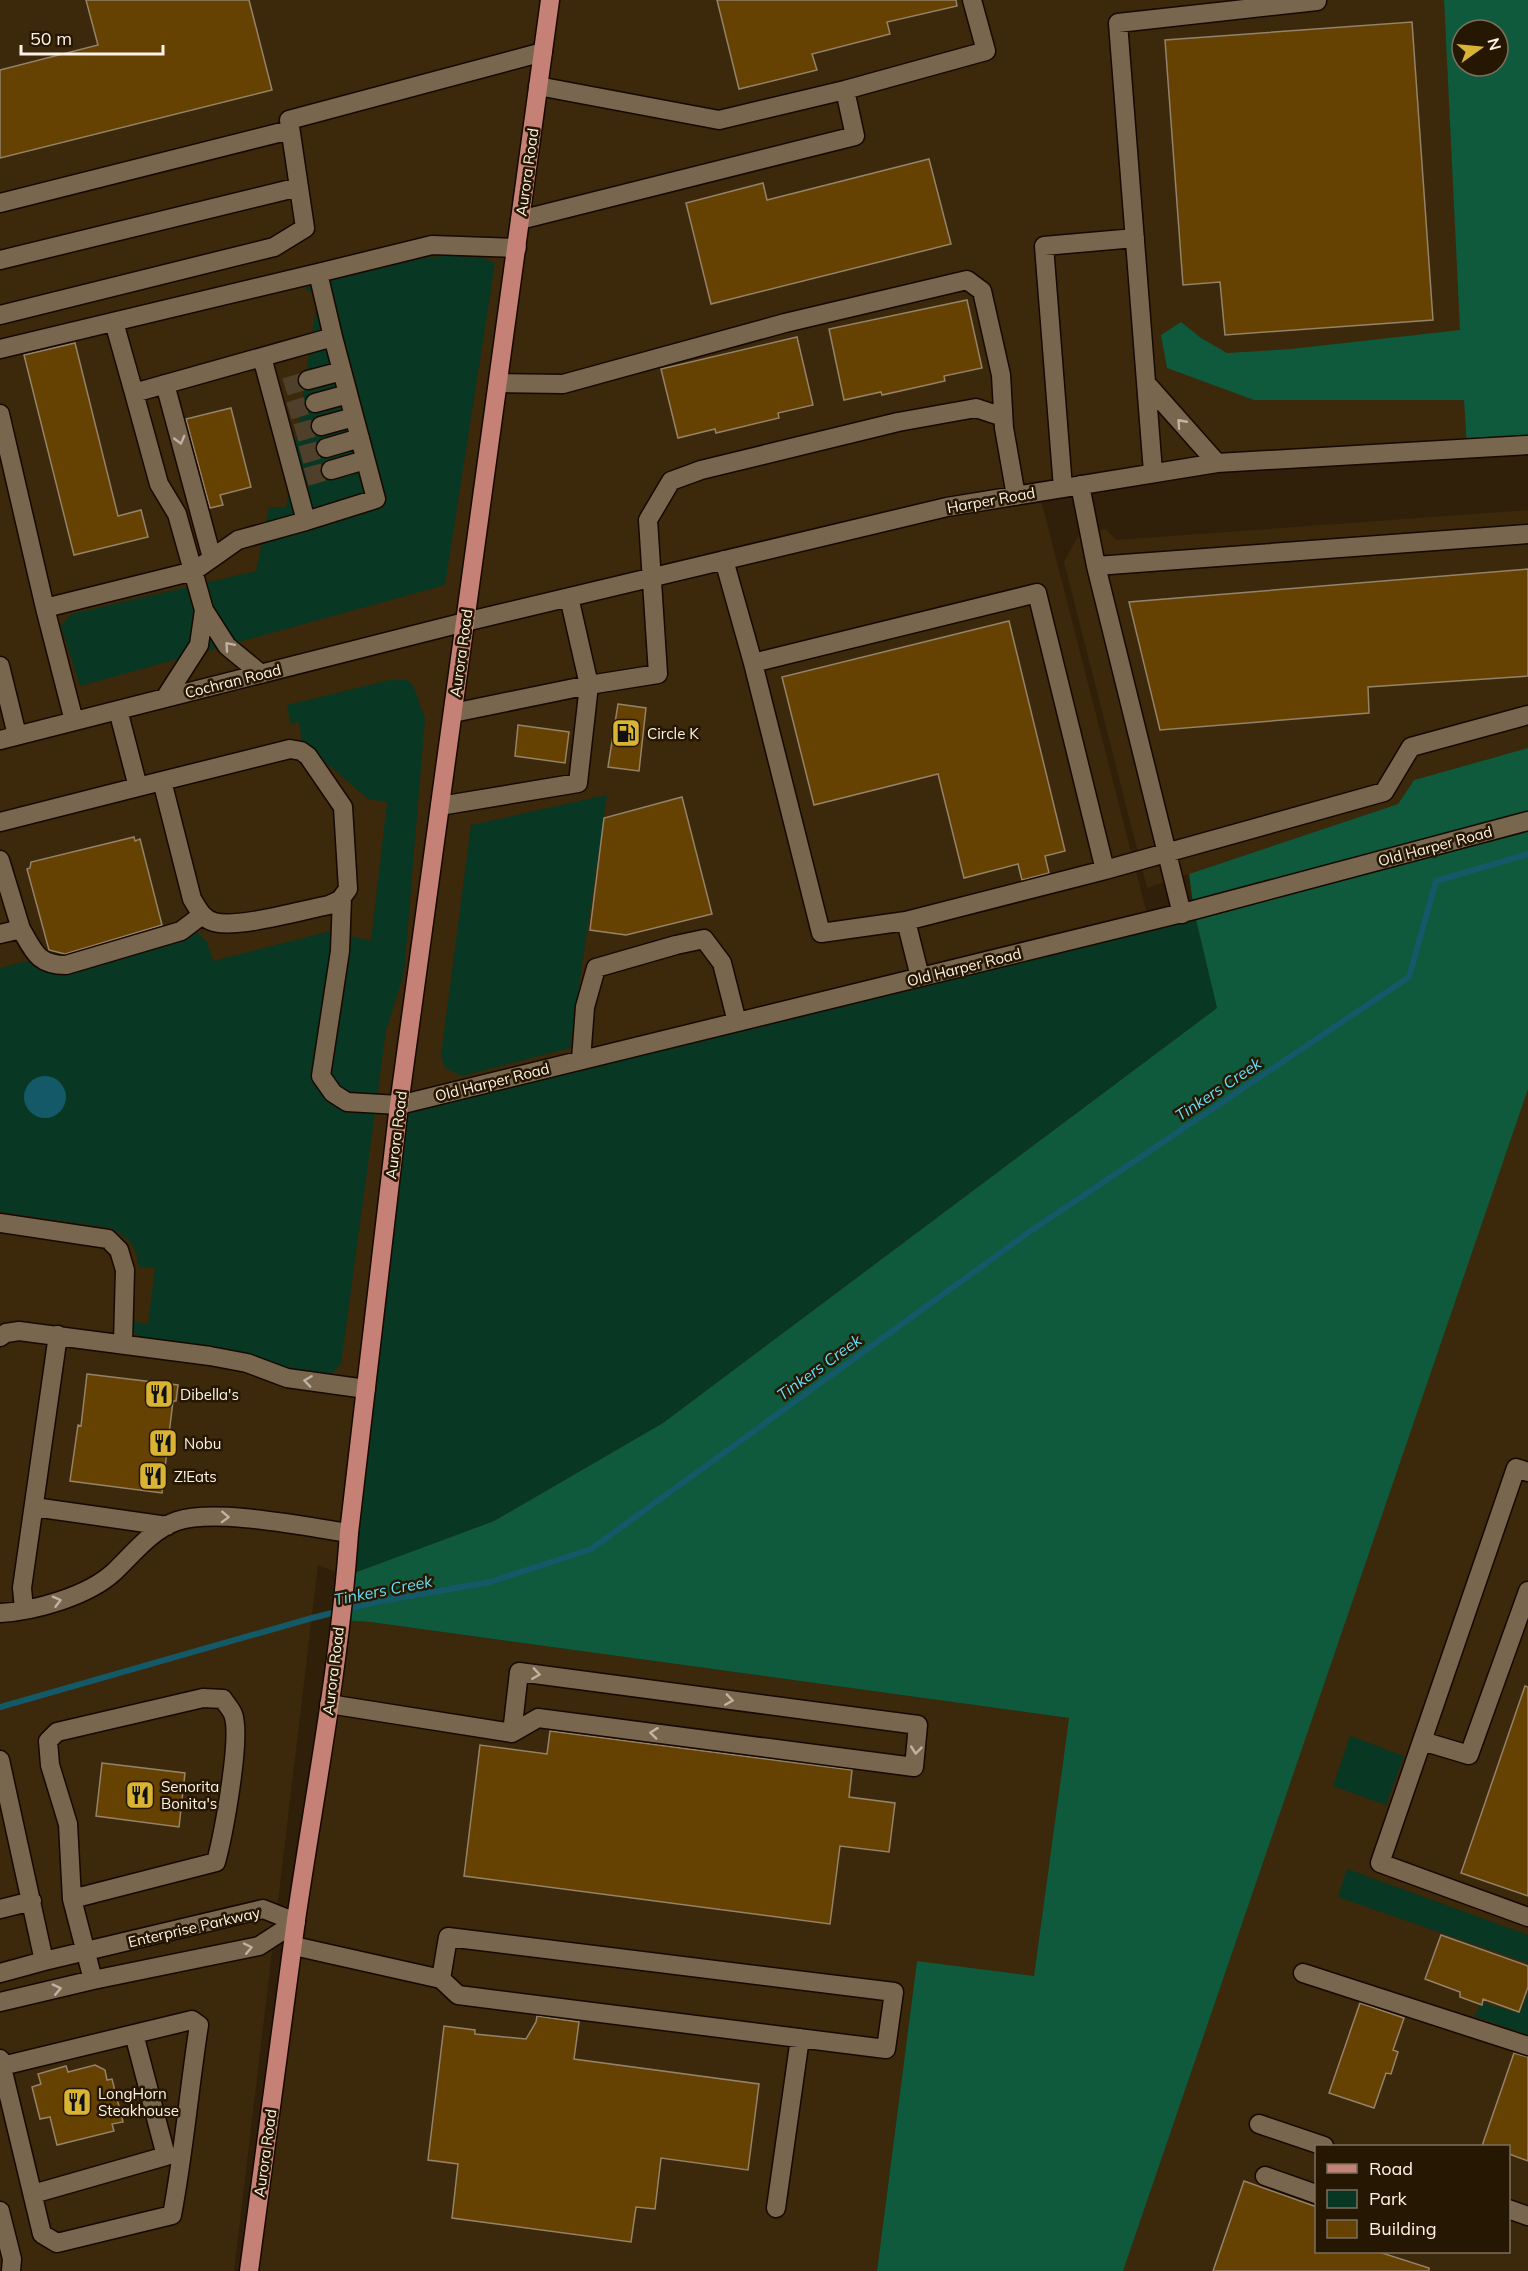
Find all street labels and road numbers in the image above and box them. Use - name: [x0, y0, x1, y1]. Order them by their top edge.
- street label: Aurora Road: [511, 127, 543, 217]
- street label: Harper Road: [945, 483, 1037, 517]
- street label: Aurora Road: [445, 608, 477, 698]
- street label: Cochran Road: [183, 660, 283, 702]
- street label: Old Harper Road: [1376, 822, 1494, 870]
- street label: Old Harper Road: [905, 944, 1023, 990]
- street label: Old Harper Road: [433, 1059, 551, 1105]
- street label: Aurora Road: [381, 1090, 411, 1180]
- street label: Aurora Road: [318, 1626, 348, 1716]
- street label: Enterprise Parkway: [126, 1903, 262, 1951]
- street label: Aurora Road: [249, 2108, 281, 2198]

